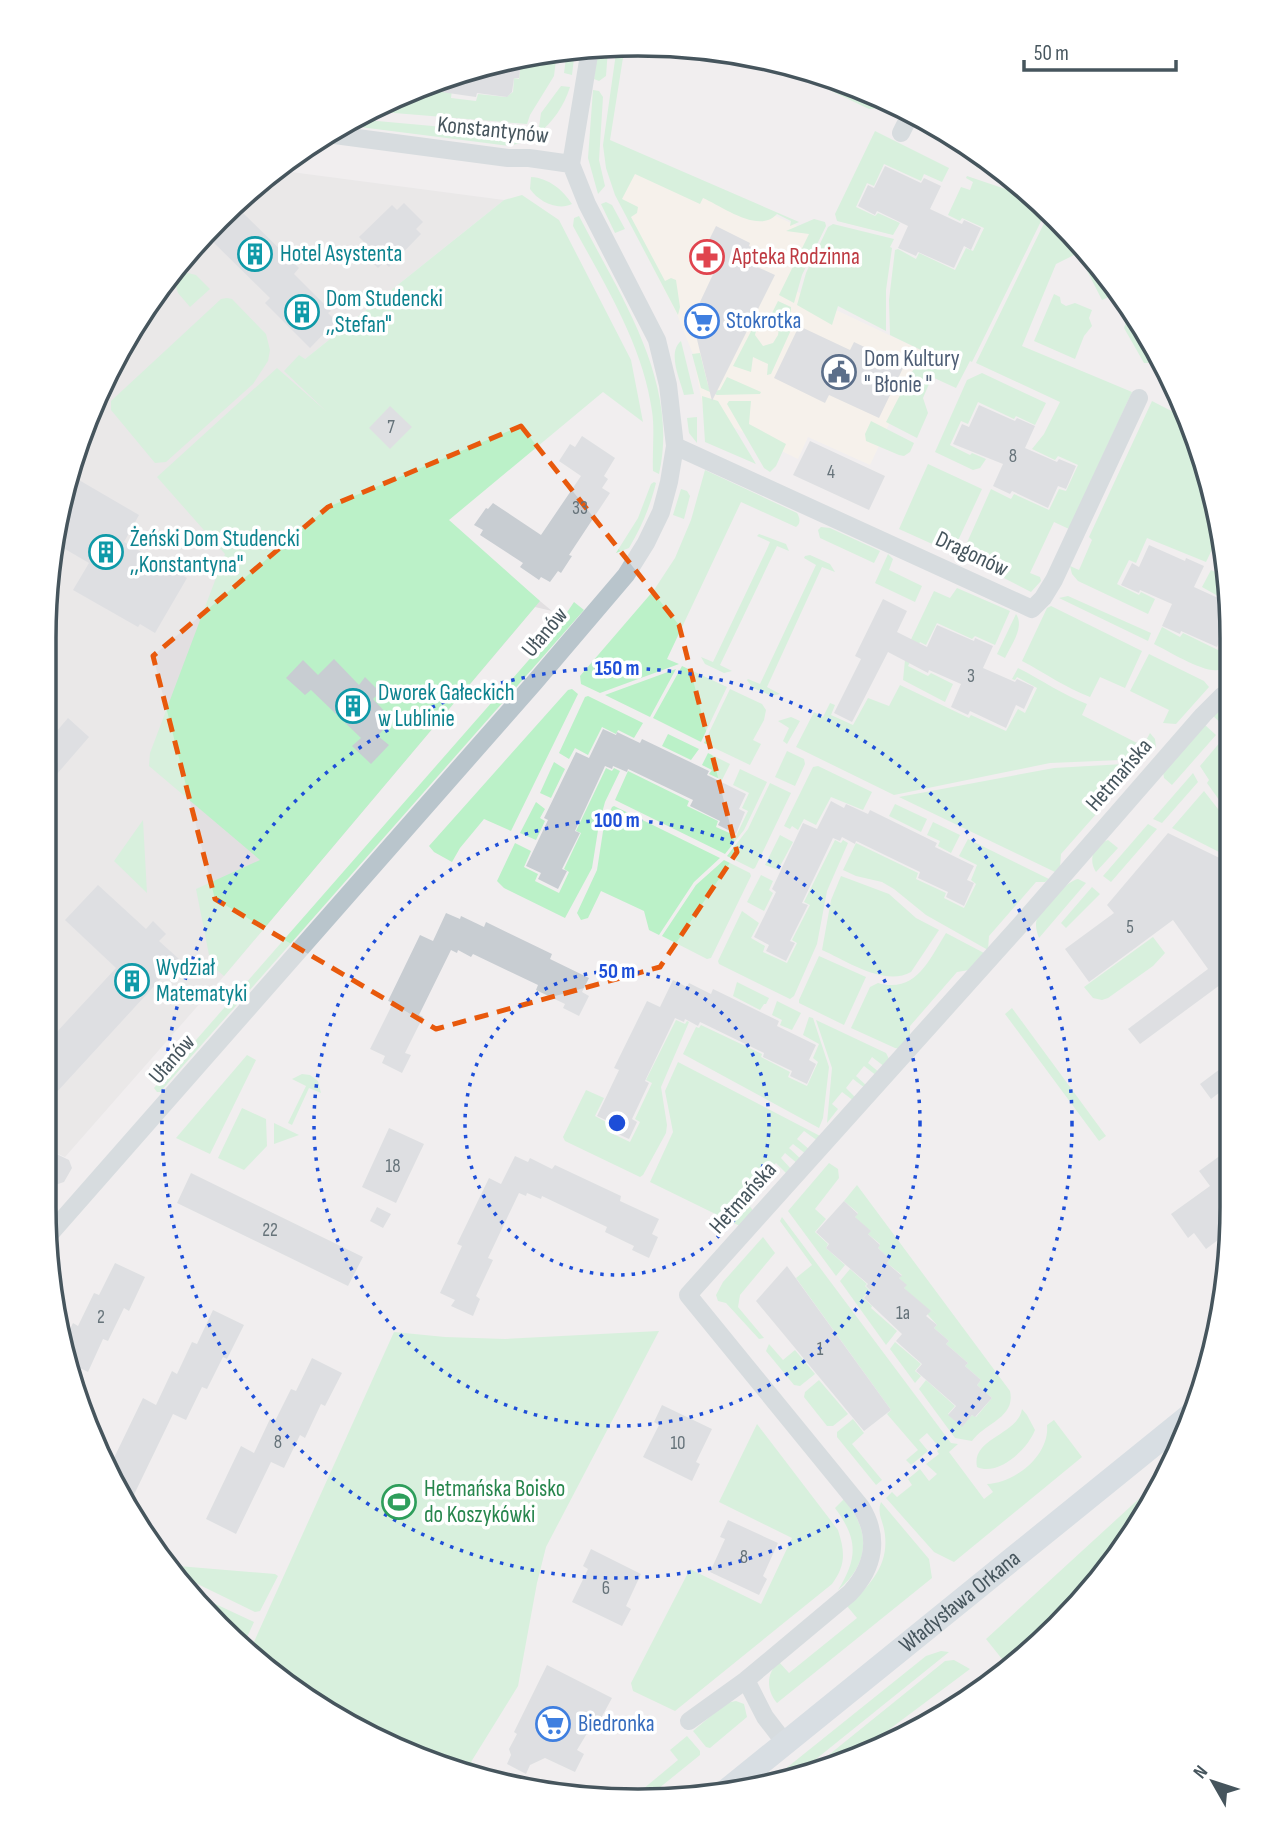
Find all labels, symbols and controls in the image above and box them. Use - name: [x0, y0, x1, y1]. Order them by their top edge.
- scale bar: [1024, 28, 1176, 72]
- text: 50 m: [1034, 41, 1069, 66]
- street label: Konstantynów: [436, 110, 550, 150]
- building icon: Hotel Asystenta: [236, 235, 274, 273]
- pharmacy icon: Apteka Rodzinna: [688, 238, 726, 276]
- place label: Hotel Asystenta: [280, 240, 402, 268]
- place label: Apteka Rodzinna: [731, 243, 860, 271]
- place label: Dom Studencki ,,Stefan": [326, 285, 443, 339]
- building icon: Dom Studencki ,,Stefan": [283, 293, 321, 331]
- supermarket icon: Stokrotka: [683, 302, 721, 340]
- place label: Stokrotka: [726, 307, 801, 335]
- place label: Dom Kultury " Błonie ": [864, 345, 960, 399]
- public building icon: Dom Kultury " Błonie ": [820, 353, 858, 391]
- house number: 7: [387, 416, 395, 439]
- house number: 8: [1009, 445, 1017, 468]
- house number: 4: [827, 461, 835, 484]
- house number: 33: [572, 497, 588, 520]
- place label: Żeński Dom Studencki ,,Konstantyna": [130, 525, 300, 579]
- street label: Dragonów: [931, 525, 1013, 583]
- building icon: Żeński Dom Studencki ,,Konstantyna": [87, 533, 125, 571]
- street label: Ułanów: [516, 601, 574, 663]
- text: 150 m: [595, 656, 639, 681]
- house number: 3: [967, 665, 975, 688]
- place label: Dworek Gałeckich w Lublinie: [378, 679, 515, 733]
- building icon: Dworek Gałeckich w Lublinie: [334, 687, 372, 725]
- street label: Hetmańska: [1080, 733, 1158, 817]
- text: 100 m: [594, 808, 640, 833]
- house number: 5: [1126, 916, 1134, 939]
- place label: Wydział Matematyki: [156, 954, 247, 1008]
- text: 50 m: [599, 959, 635, 984]
- building icon: Wydział Matematyki: [113, 962, 151, 1000]
- street label: Ułanów: [143, 1028, 201, 1090]
- centre of rings: [605, 1111, 629, 1135]
- house number: 18: [386, 1155, 400, 1178]
- street label: Hetmańska: [703, 1156, 783, 1240]
- house number: 22: [262, 1219, 278, 1242]
- house number: 1a: [896, 1302, 910, 1325]
- house number: 2: [97, 1306, 105, 1329]
- house number: 1: [817, 1338, 824, 1361]
- house number: 8: [274, 1431, 282, 1454]
- house number: 10: [670, 1432, 686, 1455]
- place label: Hetmańska Boisko do Koszykówki: [424, 1475, 565, 1529]
- sports icon: Hetmańska Boisko do Koszykówki: [380, 1483, 418, 1521]
- street label: Władysława Orkana: [894, 1544, 1026, 1659]
- house number: 8: [740, 1546, 748, 1569]
- house number: 6: [602, 1577, 610, 1600]
- supermarket icon: Biedronka: [534, 1705, 572, 1743]
- place label: Biedronka: [578, 1710, 655, 1738]
- north arrow: [1178, 1747, 1248, 1817]
- text: N: [1189, 1761, 1213, 1783]

